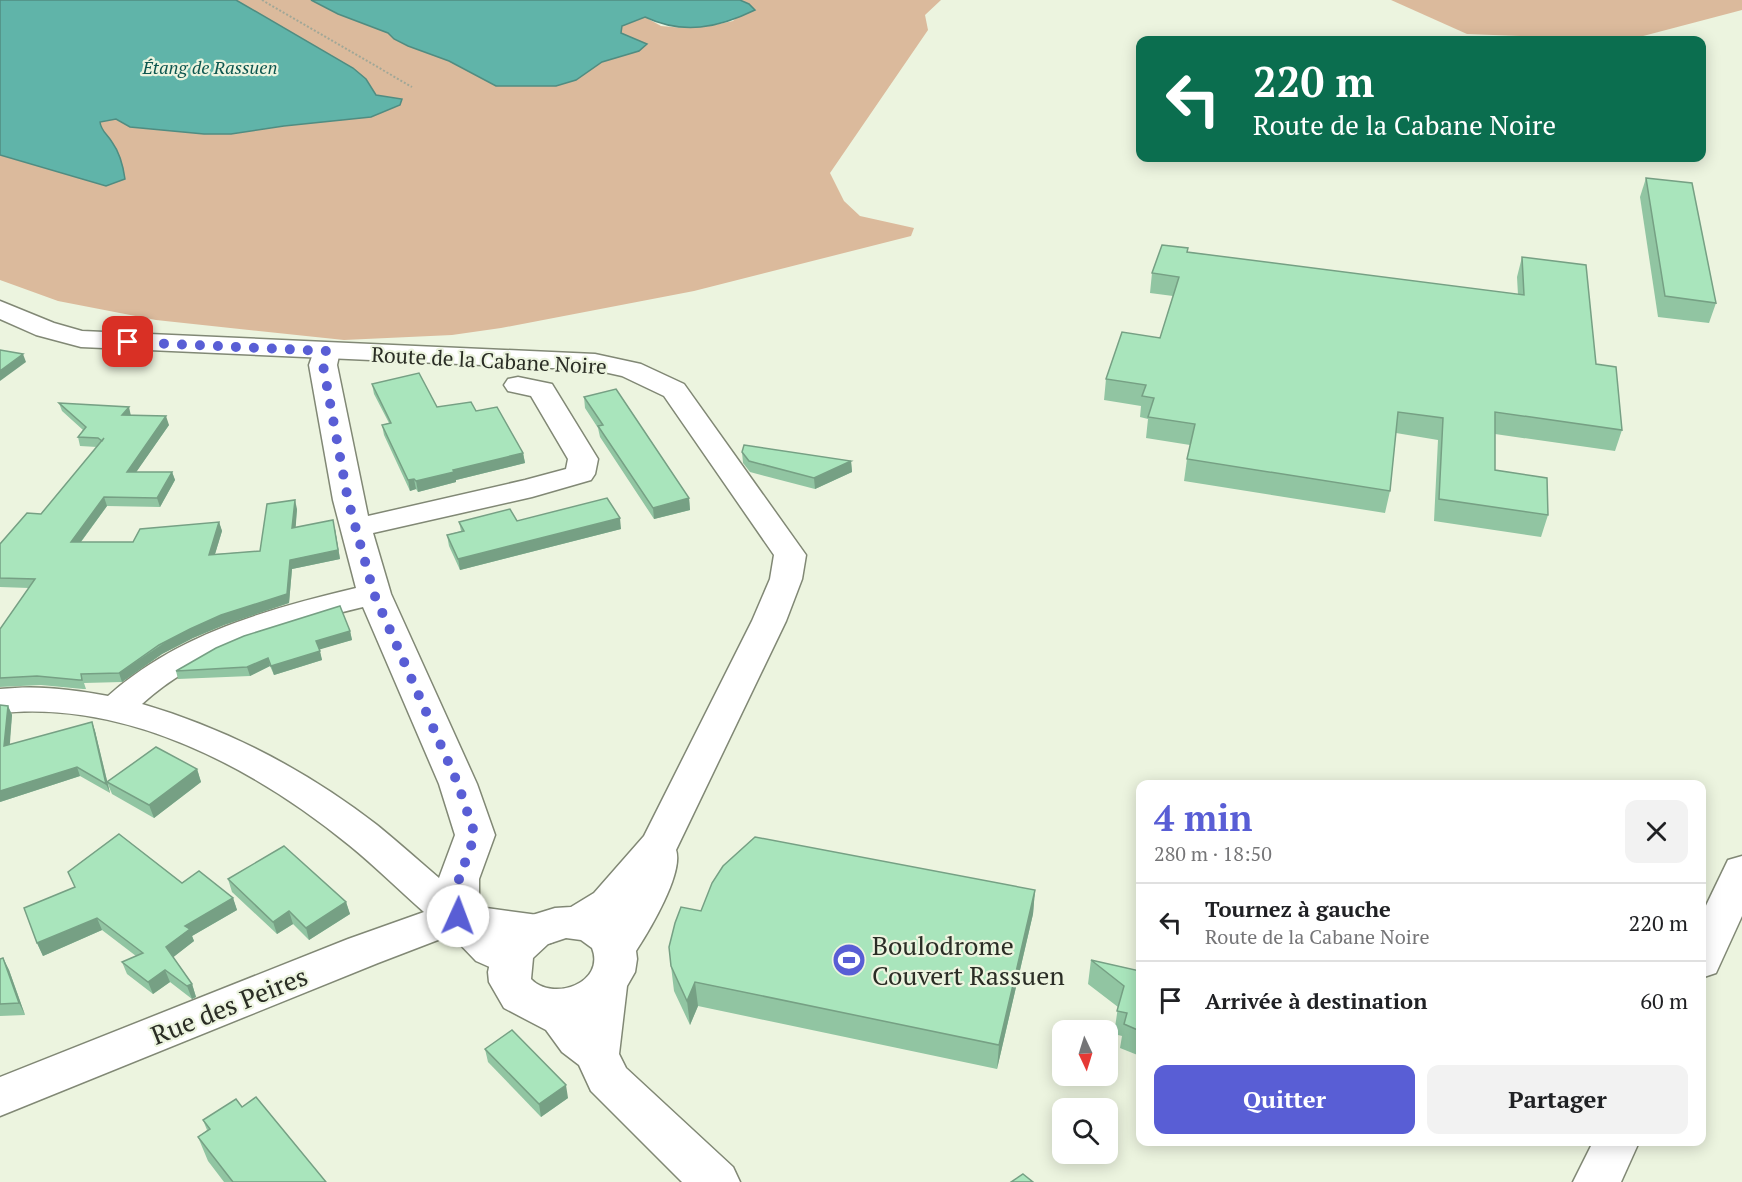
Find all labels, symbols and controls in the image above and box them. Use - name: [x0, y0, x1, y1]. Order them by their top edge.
- text: 220 m: [1253, 53, 1374, 109]
- water label: Étang de Rassuen: [142, 55, 277, 79]
- icon: left: [1154, 60, 1232, 138]
- text: Route de la Cabane Noire: [1253, 107, 1556, 143]
- pin: [102, 316, 153, 367]
- icon: arrive: [111, 325, 144, 358]
- street label: Route de la Cabane Noire: [371, 340, 607, 380]
- text: 4 min: [1154, 794, 1252, 841]
- button: close: [1625, 800, 1688, 863]
- text: 280 m · 18:50: [1154, 840, 1272, 867]
- position arrow: [426, 884, 490, 948]
- text: Tournez à gauche: [1205, 894, 1391, 923]
- icon: left: [1154, 906, 1187, 939]
- text: 220 m: [1628, 908, 1688, 937]
- text: Route de la Cabane Noire: [1205, 923, 1429, 950]
- place label: Boulodrome Couvert Rassuen: [872, 928, 1065, 992]
- sports icon: Boulodrome Couvert Rassuen: [831, 942, 867, 978]
- street label: Rue des Peires: [146, 958, 312, 1052]
- icon: arrive: [1154, 984, 1187, 1017]
- text: Arrivée à destination: [1205, 986, 1427, 1015]
- text: 60 m: [1640, 986, 1688, 1015]
- north arrow: [1052, 1020, 1118, 1086]
- map controls: [1052, 1020, 1118, 1164]
- button: Quitter: [1154, 1065, 1415, 1134]
- button: Partager: [1427, 1065, 1688, 1134]
- button: search: [1052, 1098, 1118, 1164]

